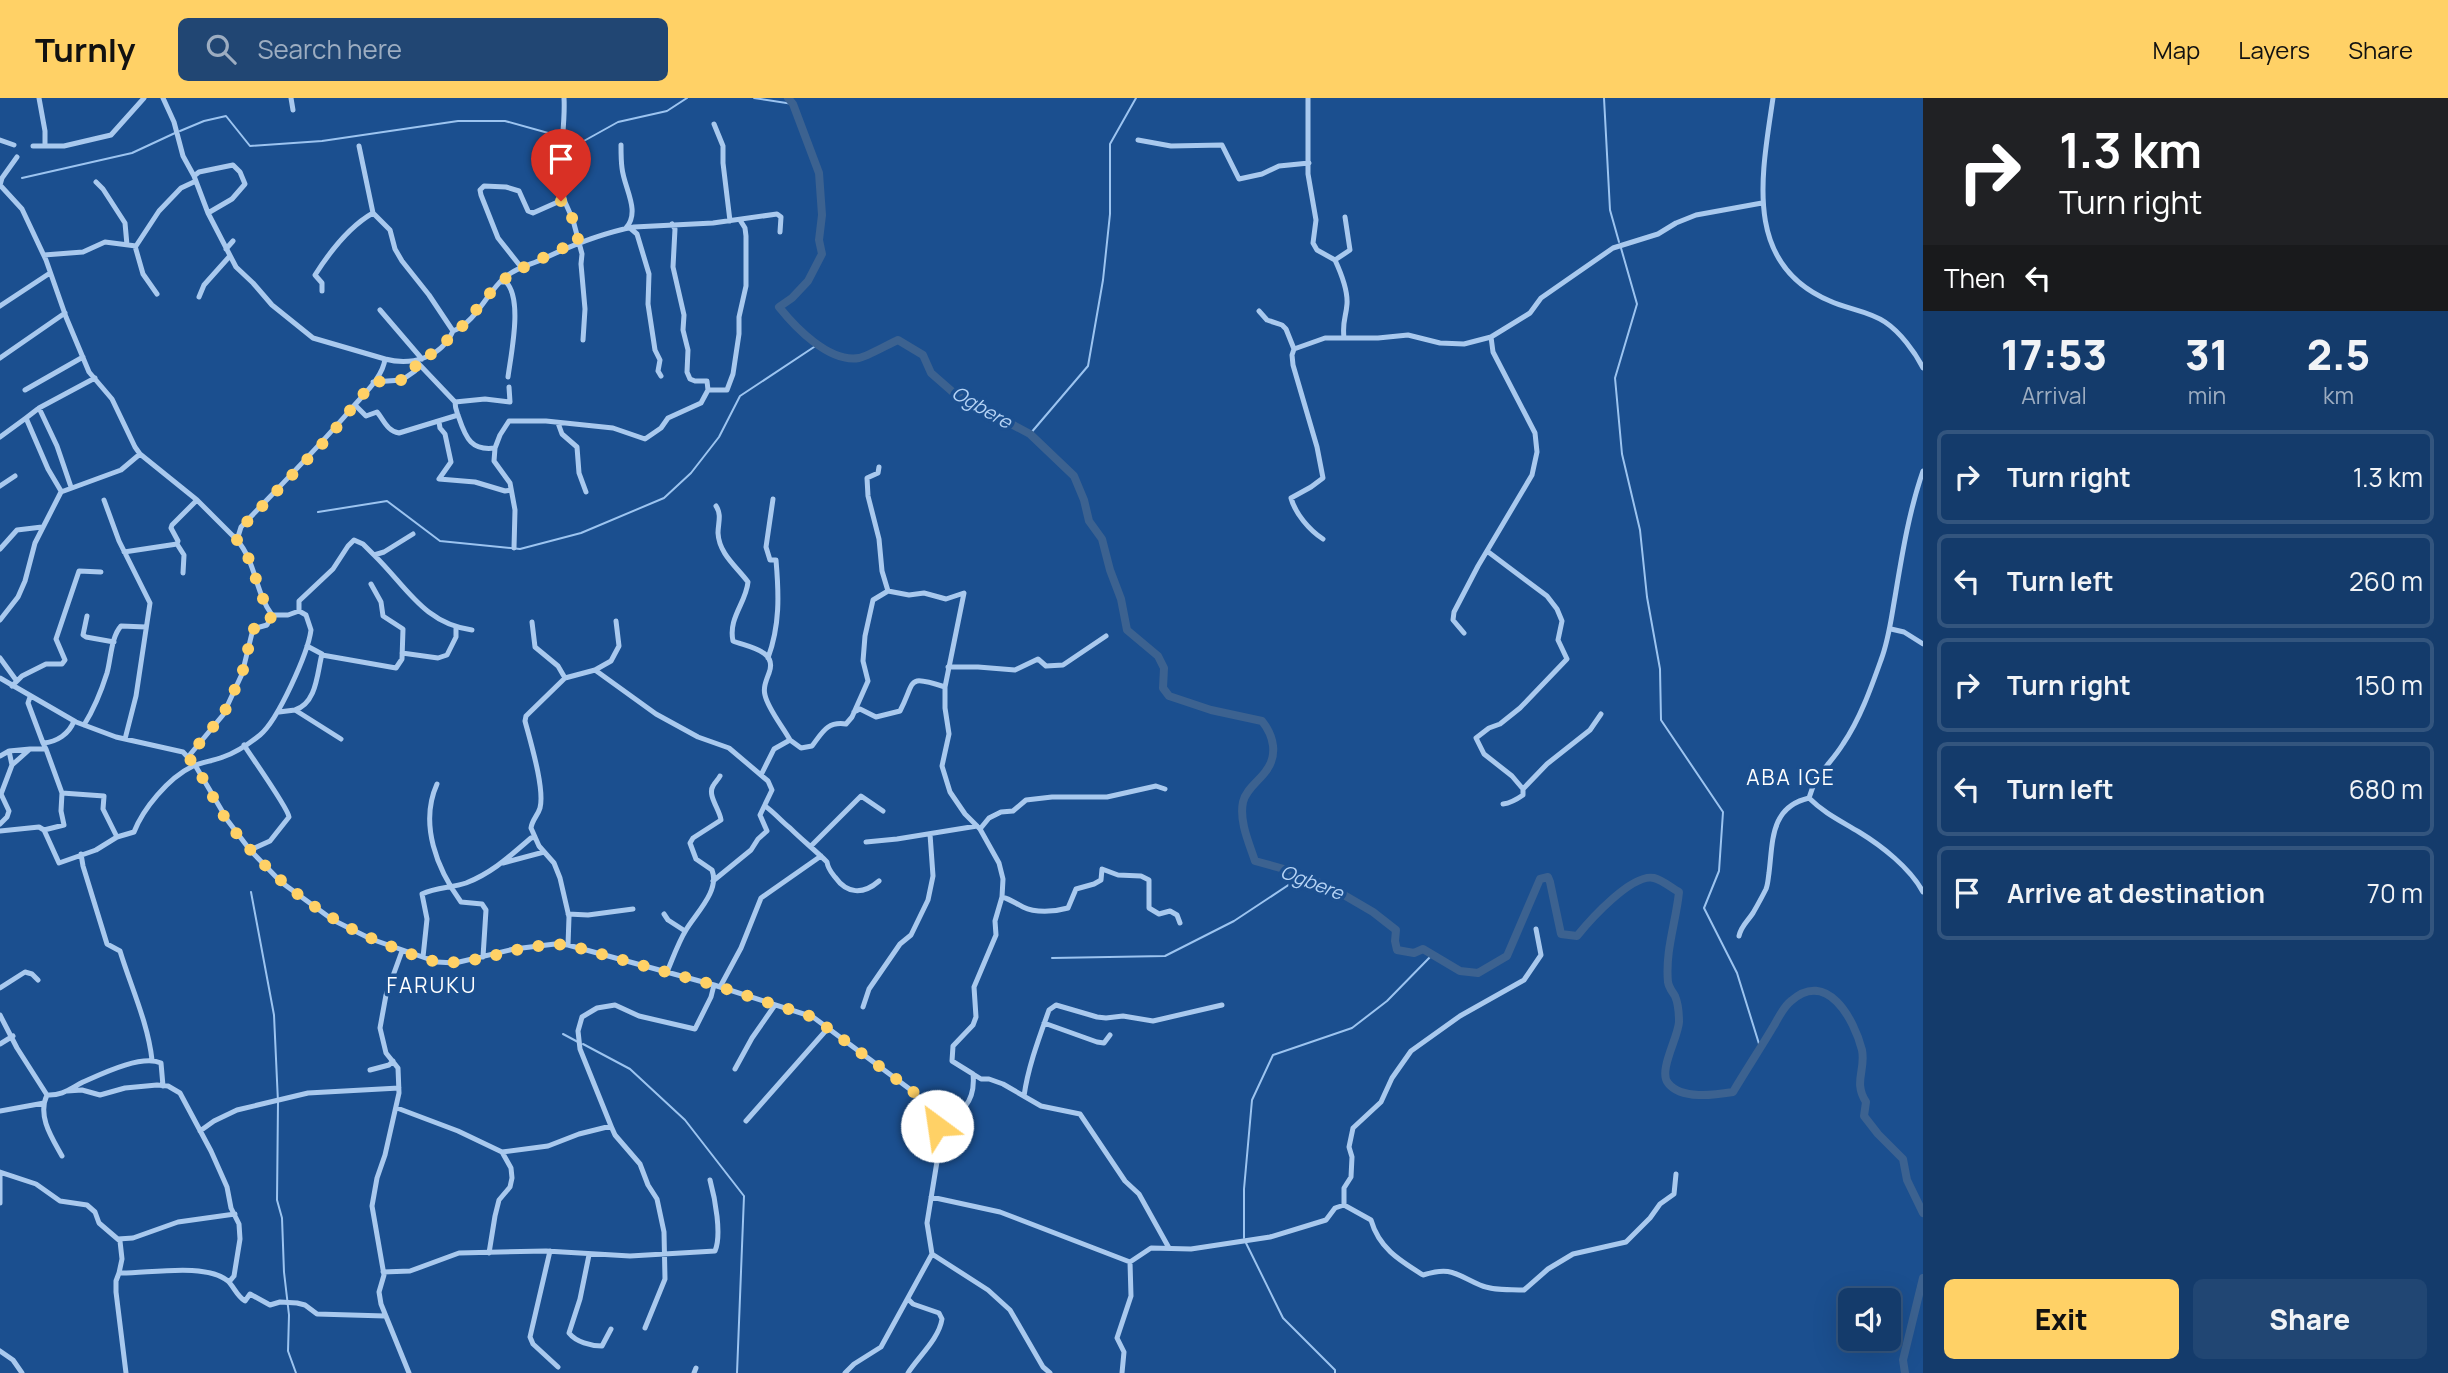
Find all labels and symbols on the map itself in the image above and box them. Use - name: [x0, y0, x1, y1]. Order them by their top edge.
- pin: [531, 129, 591, 201]
- water label: Ogbere: [947, 379, 1018, 435]
- district label: ABA IGE: [1746, 763, 1836, 791]
- water label: Ogbere: [1277, 858, 1349, 906]
- district label: FARUKU: [387, 971, 477, 999]
- position arrow: [900, 1089, 974, 1163]

